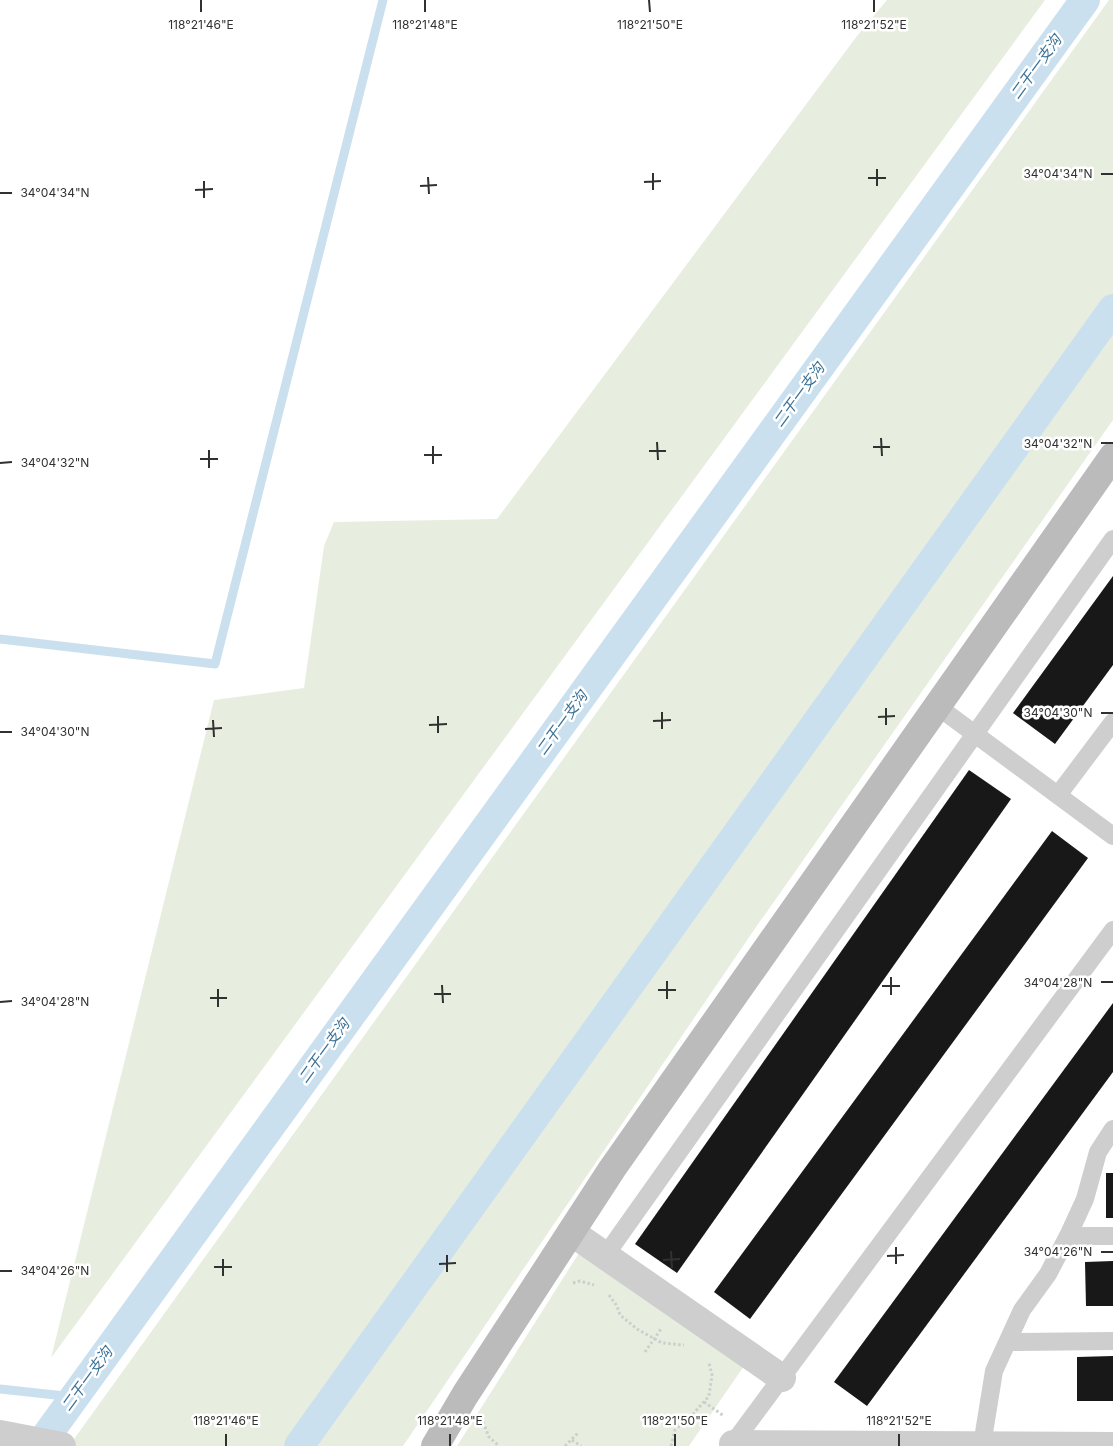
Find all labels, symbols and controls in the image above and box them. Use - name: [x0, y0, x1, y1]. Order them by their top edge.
- text: 118°21'46"E: [168, 17, 234, 32]
- text: 118°21'48"E: [392, 17, 458, 32]
- text: 118°21'50"E: [617, 17, 683, 32]
- text: 118°21'52"E: [841, 17, 907, 32]
- water label: 二干一支沟: [1006, 29, 1066, 103]
- text: 34°04'34"N: [1023, 166, 1093, 181]
- text: 34°04'34"N: [20, 185, 90, 200]
- water label: 二干一支沟: [769, 357, 829, 431]
- text: 34°04'32"N: [1024, 436, 1092, 451]
- text: 34°04'32"N: [21, 455, 89, 470]
- water label: 二干一支沟: [532, 685, 592, 759]
- text: 34°04'30"N: [1024, 705, 1092, 720]
- text: 34°04'30"N: [21, 724, 89, 739]
- text: 34°04'28"N: [1024, 975, 1092, 990]
- text: 34°04'28"N: [21, 994, 89, 1009]
- water label: 二干一支沟: [294, 1013, 354, 1087]
- text: 34°04'26"N: [1024, 1244, 1092, 1259]
- text: 34°04'26"N: [21, 1263, 89, 1278]
- water label: 二干一支沟: [57, 1341, 117, 1415]
- text: 118°21'46"E: [193, 1413, 259, 1428]
- text: 118°21'48"E: [417, 1413, 483, 1428]
- text: 118°21'50"E: [642, 1413, 708, 1428]
- text: 118°21'52"E: [866, 1413, 932, 1428]

